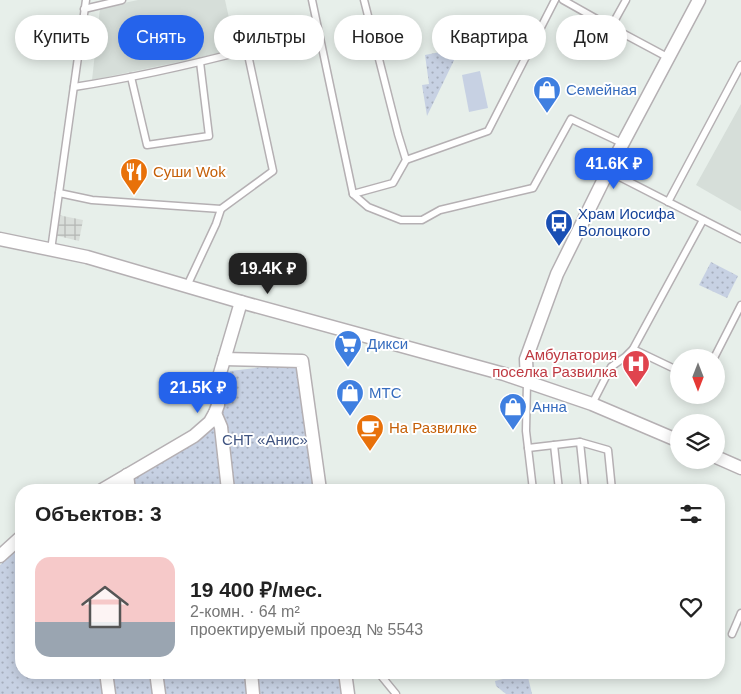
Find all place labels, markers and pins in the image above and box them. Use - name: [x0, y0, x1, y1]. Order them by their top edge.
- shop icon: Семейная: [532, 75, 562, 114]
- place label: Семейная: [566, 81, 637, 98]
- pin: 41.6K ₽: [568, 148, 660, 190]
- restaurant icon: Суши Wok: [119, 157, 149, 196]
- place label: Суши Wok: [153, 163, 226, 180]
- place label: Храм Иосифа Волоцкого: [578, 205, 676, 239]
- bus stop icon: Храм Иосифа Волоцкого: [544, 208, 574, 247]
- pin: 19.4K ₽: [222, 252, 314, 295]
- supermarket icon: Дикси: [333, 329, 363, 368]
- place label: Дикси: [367, 335, 408, 352]
- place label: Амбулатория поселка Развилка: [492, 346, 618, 380]
- hospital icon: Амбулатория поселка Развилка: [621, 349, 651, 388]
- pin: 21.5K ₽: [152, 372, 244, 414]
- shop icon: МТС: [335, 378, 365, 417]
- place label: МТС: [369, 384, 402, 401]
- shop icon: Анна: [498, 392, 528, 431]
- place label: Анна: [532, 398, 568, 415]
- cafe icon: На Развилке: [355, 413, 385, 452]
- place label: На Развилке: [389, 419, 477, 436]

